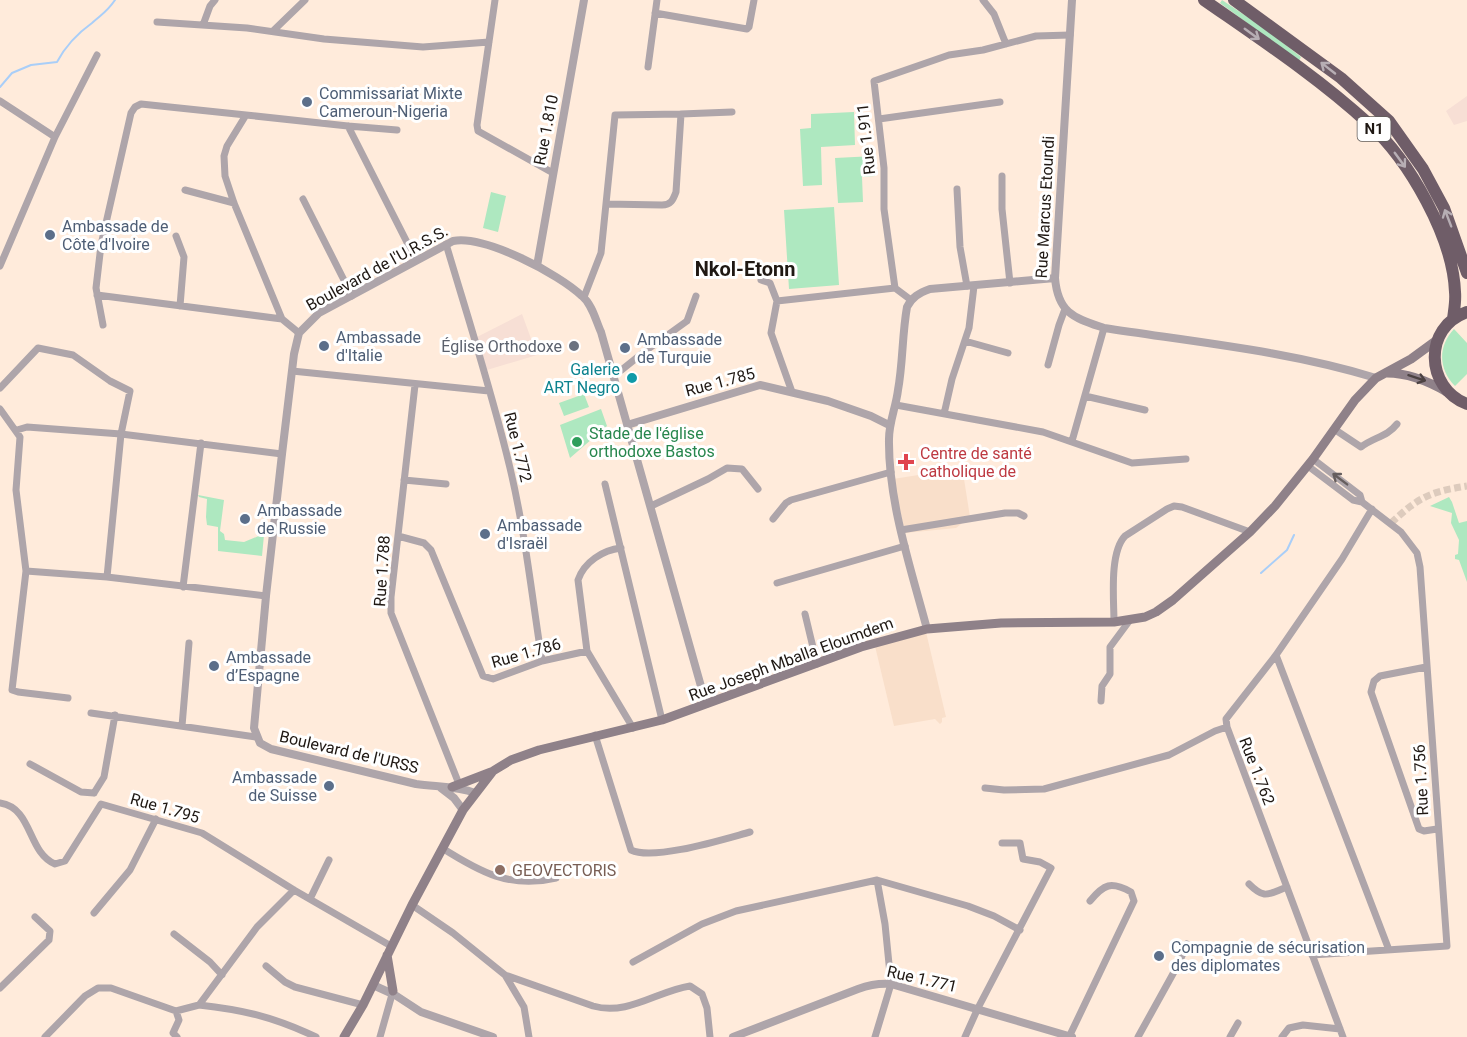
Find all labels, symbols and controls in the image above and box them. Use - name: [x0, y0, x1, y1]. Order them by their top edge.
- one-way arrow: [1243, 28, 1259, 40]
- one-way arrow: [1320, 61, 1336, 74]
- place label: Commissariat Mixte Cameroun-Nigeria: [319, 84, 462, 121]
- street label: Rue 1.810: [530, 93, 562, 167]
- marker: Commissariat Mixte Cameroun-Nigeria: [300, 95, 314, 109]
- street label: Rue 1.911: [853, 103, 879, 175]
- road number: N1: [1358, 117, 1390, 141]
- street label: Rue Marcus Etoundi: [1032, 135, 1058, 279]
- one-way arrow: [1394, 151, 1406, 167]
- one-way arrow: [1441, 209, 1452, 228]
- place label: Ambassade de Côte d'Ivoire: [62, 217, 168, 254]
- street label: Boulevard de l'U.R.S.S.: [303, 221, 451, 315]
- marker: Ambassade de Côte d'Ivoire: [43, 228, 57, 242]
- district label: Nkol-Etonn: [695, 257, 795, 281]
- place label: Ambassade d'Italie: [336, 328, 421, 365]
- place label: Ambassade de Turquie: [637, 330, 722, 367]
- place label: Église Orthodoxe: [441, 337, 562, 356]
- marker: Ambassade d'Italie: [317, 339, 331, 353]
- marker: Église Orthodoxe: [567, 339, 581, 353]
- marker: Ambassade de Turquie: [618, 341, 632, 355]
- place label: Galerie ART Negro: [544, 360, 620, 397]
- street label: Rue 1.785: [683, 364, 757, 400]
- marker: Galerie ART Negro: [625, 371, 639, 385]
- one-way arrow: [1407, 373, 1426, 384]
- street label: Rue 1.772: [500, 410, 536, 484]
- place label: Stade de l'église orthodoxe Bastos: [589, 424, 715, 461]
- marker: Stade de l'église orthodoxe Bastos: [570, 435, 584, 449]
- place label: Centre de santé catholique de: [920, 444, 1032, 481]
- marker: Centre de santé catholique de: [897, 453, 915, 471]
- one-way arrow: [1332, 473, 1348, 486]
- place label: Ambassade de Russie: [257, 501, 342, 538]
- marker: Ambassade de Russie: [238, 512, 252, 526]
- place label: Ambassade d'Israël: [497, 516, 582, 553]
- marker: Ambassade d'Israël: [478, 527, 492, 541]
- street label: Rue 1.788: [370, 535, 394, 607]
- street label: Rue Joseph Mballa Eloumdem: [686, 613, 896, 705]
- street label: Rue 1.786: [489, 634, 563, 672]
- place label: Ambassade d’Espagne: [226, 648, 311, 685]
- marker: Ambassade d’Espagne: [207, 659, 221, 673]
- street label: Boulevard de l'URSS: [278, 727, 420, 777]
- street label: Rue 1.762: [1235, 734, 1279, 808]
- street label: Rue 1.756: [1410, 744, 1432, 816]
- place label: Ambassade de Suisse: [232, 768, 317, 805]
- marker: Ambassade de Suisse: [322, 779, 336, 793]
- street label: Rue 1.795: [128, 789, 202, 827]
- place label: GEOVECTORIS: [512, 861, 616, 880]
- marker: GEOVECTORIS: [493, 863, 507, 877]
- place label: Compagnie de sécurisation des diplomates: [1171, 938, 1365, 975]
- marker: Compagnie de sécurisation des diplomates: [1152, 949, 1166, 963]
- street label: Rue 1.771: [885, 962, 959, 996]

